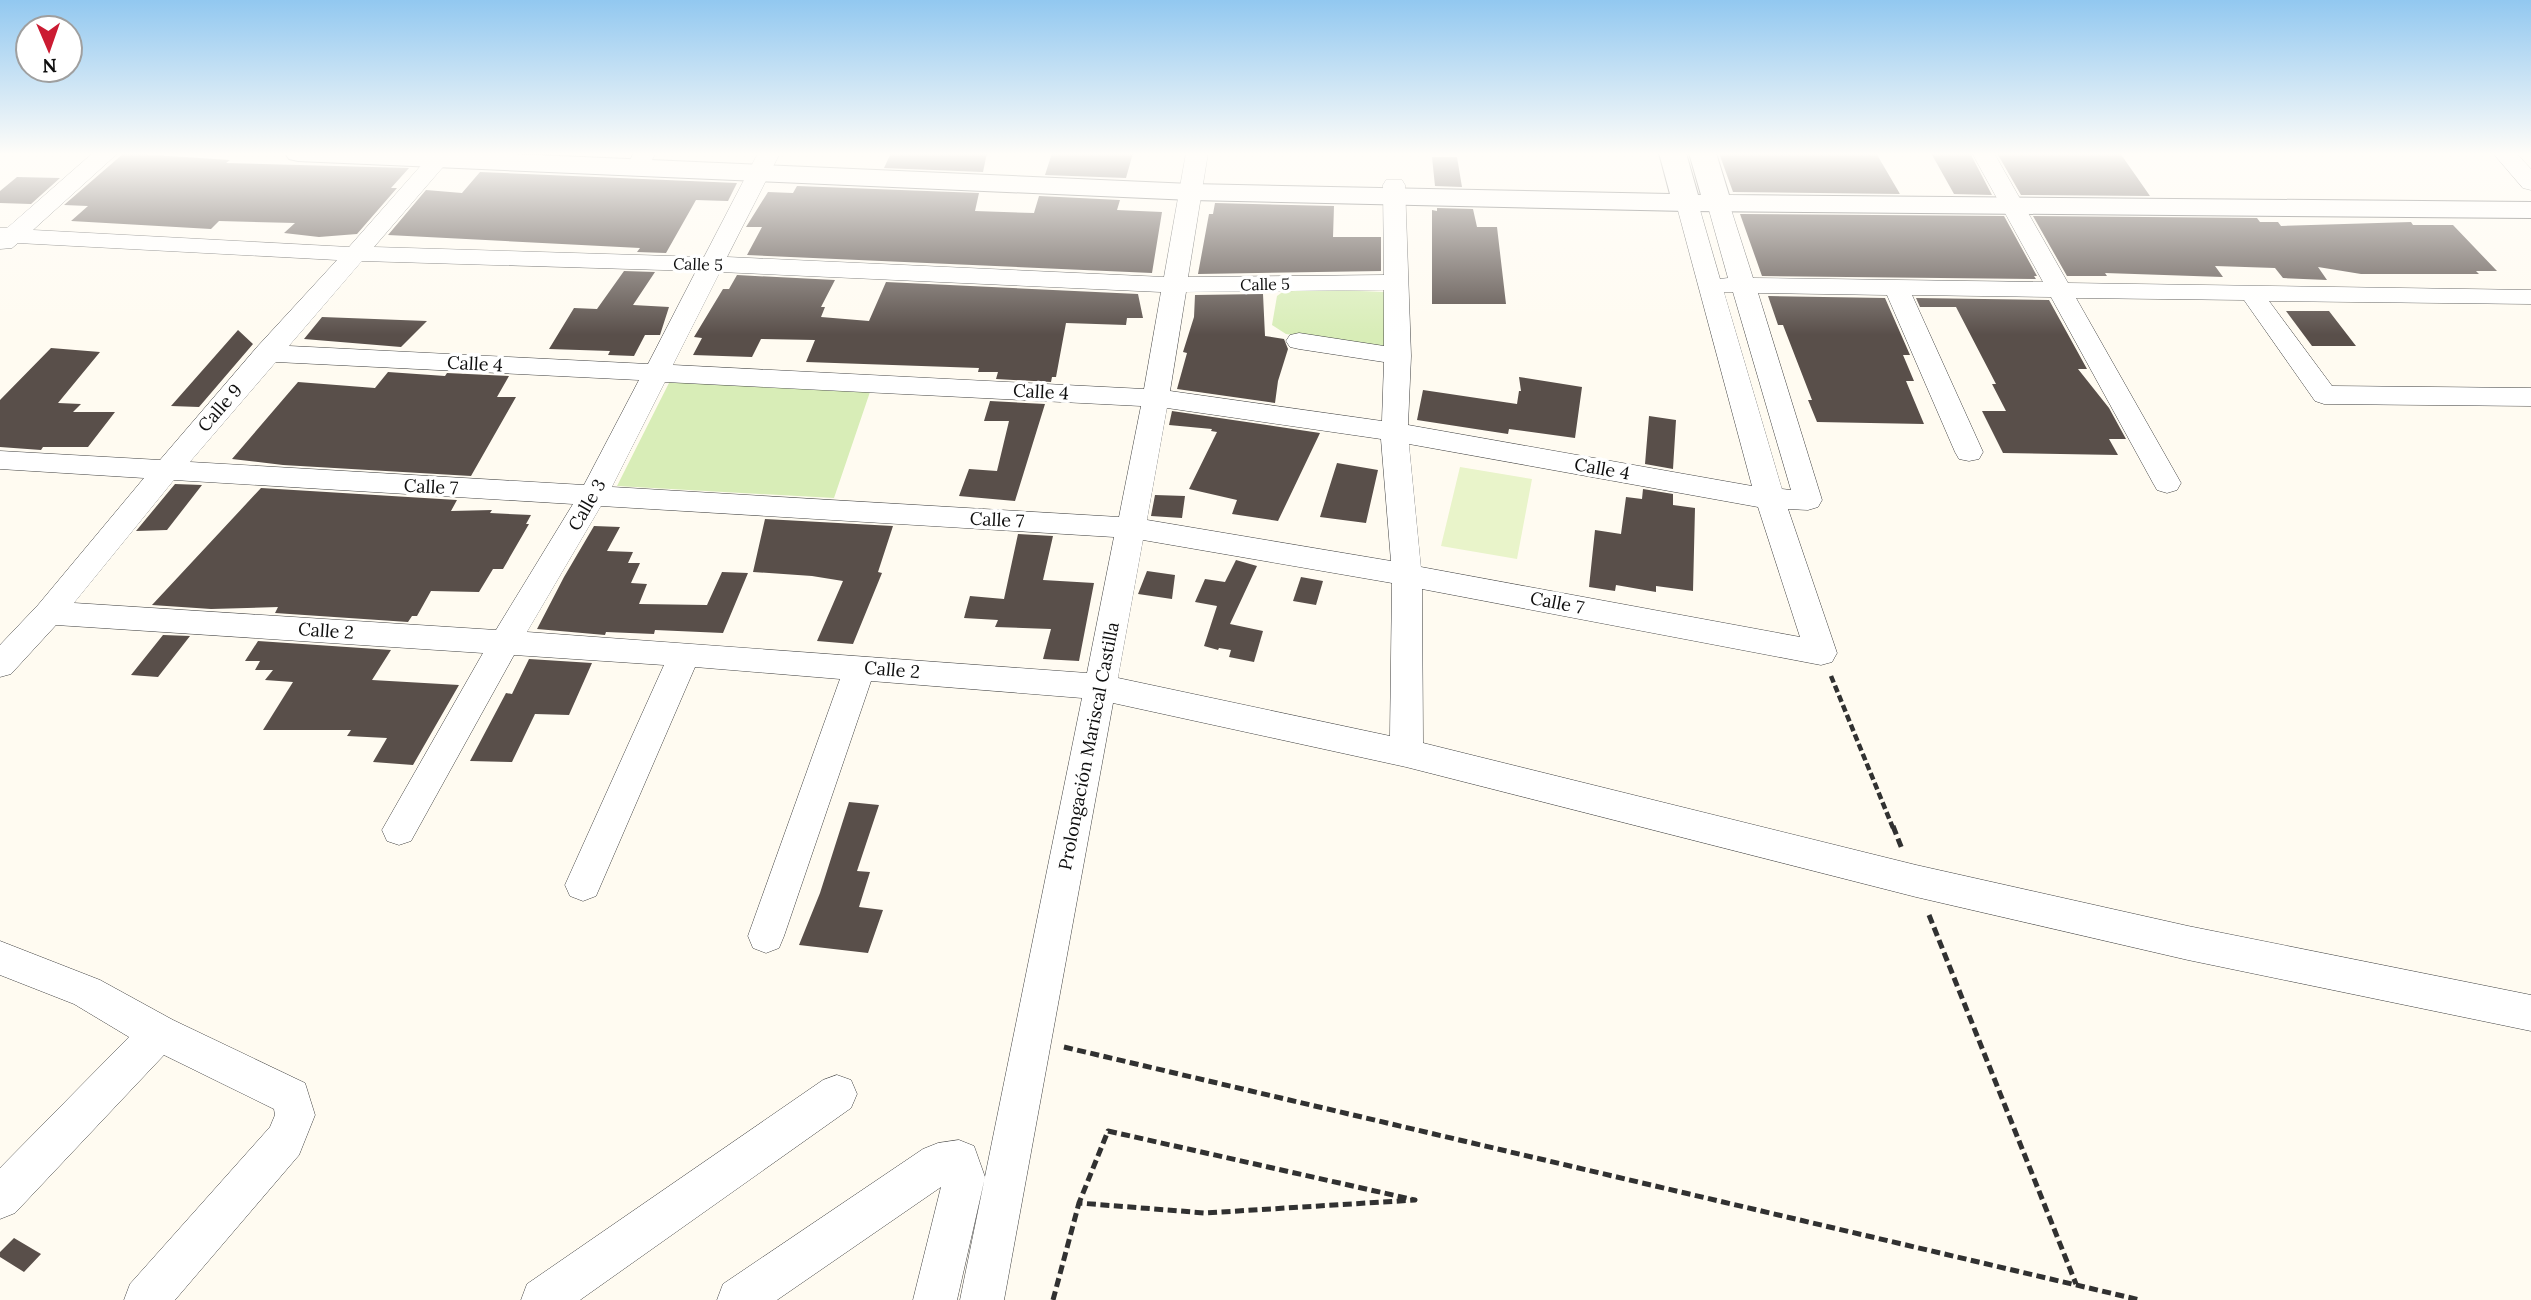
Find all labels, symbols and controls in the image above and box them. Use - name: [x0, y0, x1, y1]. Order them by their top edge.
- north arrow: [14, 14, 84, 84]
- text: N: [42, 54, 57, 78]
- street label: Calle 5: [673, 253, 723, 275]
- street label: Calle 5: [1240, 274, 1290, 294]
- street label: Calle 4: [447, 351, 504, 376]
- street label: Calle 9: [192, 379, 247, 437]
- street label: Calle 4: [1013, 379, 1070, 404]
- street label: Calle 4: [1573, 452, 1632, 485]
- street label: Calle 7: [403, 474, 459, 499]
- street label: Calle 3: [563, 475, 611, 535]
- street label: Calle 7: [969, 507, 1025, 532]
- street label: Calle 7: [1528, 586, 1586, 619]
- street label: Calle 2: [297, 617, 355, 644]
- street label: Prolongación Mariscal Castilla: [1053, 620, 1124, 872]
- street label: Calle 2: [863, 656, 921, 683]

